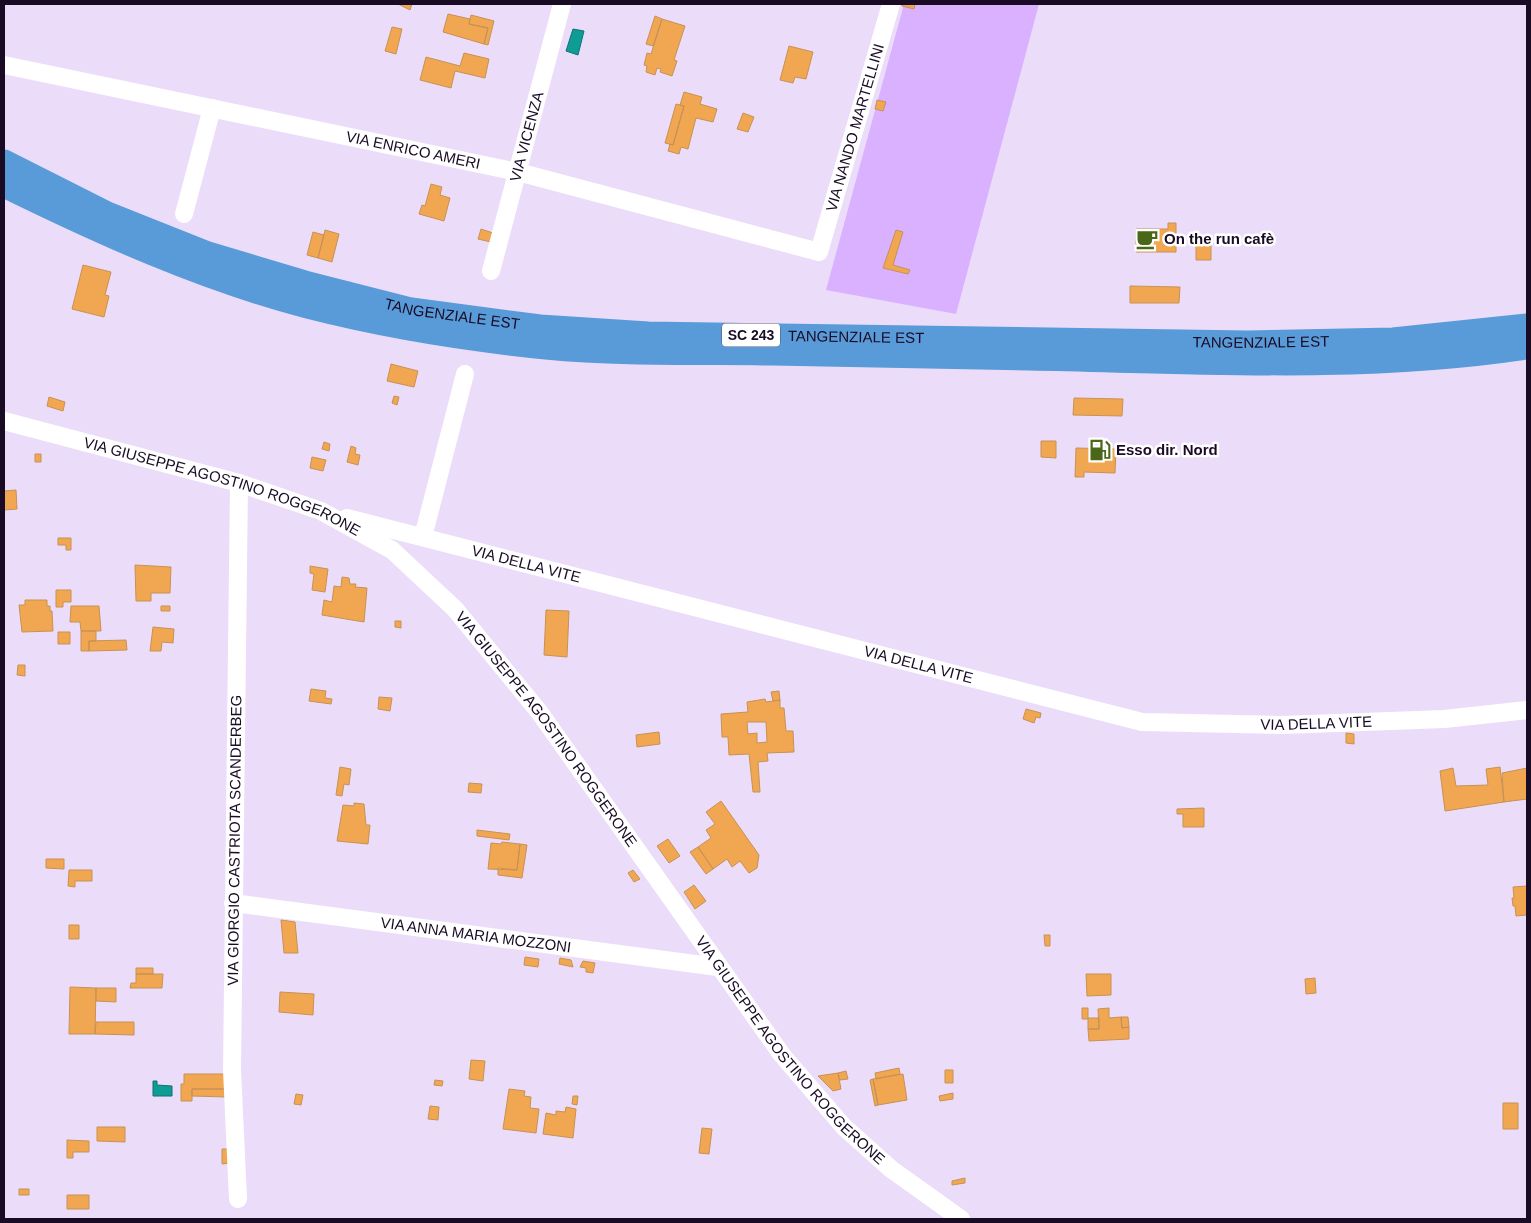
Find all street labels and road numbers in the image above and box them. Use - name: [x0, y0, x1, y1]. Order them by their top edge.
- street label: VIA NANDO MARTELLINI: [822, 42, 887, 213]
- street label: VIA VICENZA: [506, 90, 546, 183]
- street label: VIA ENRICO AMERI: [345, 127, 482, 172]
- street label: TANGENZIALE EST: [383, 295, 521, 332]
- road number: SC 243: [722, 324, 780, 346]
- street label: TANGENZIALE EST: [788, 327, 924, 346]
- street label: TANGENZIALE EST: [1193, 332, 1329, 351]
- street label: VIA GIUSEPPE AGOSTINO ROGGERONE: [82, 433, 363, 539]
- street label: VIA DELLA VITE: [470, 541, 583, 586]
- street label: VIA GIUSEPPE AGOSTINO ROGGERONE: [452, 608, 641, 850]
- street label: VIA DELLA VITE: [862, 642, 975, 686]
- street label: VIA GIORGIO CASTRIOTA SCANDERBEG: [224, 695, 244, 986]
- street label: VIA DELLA VITE: [1260, 713, 1372, 733]
- street label: VIA ANNA MARIA MOZZONI: [380, 914, 572, 956]
- street label: VIA GIUSEPPE AGOSTINO ROGGERONE: [693, 933, 889, 1168]

